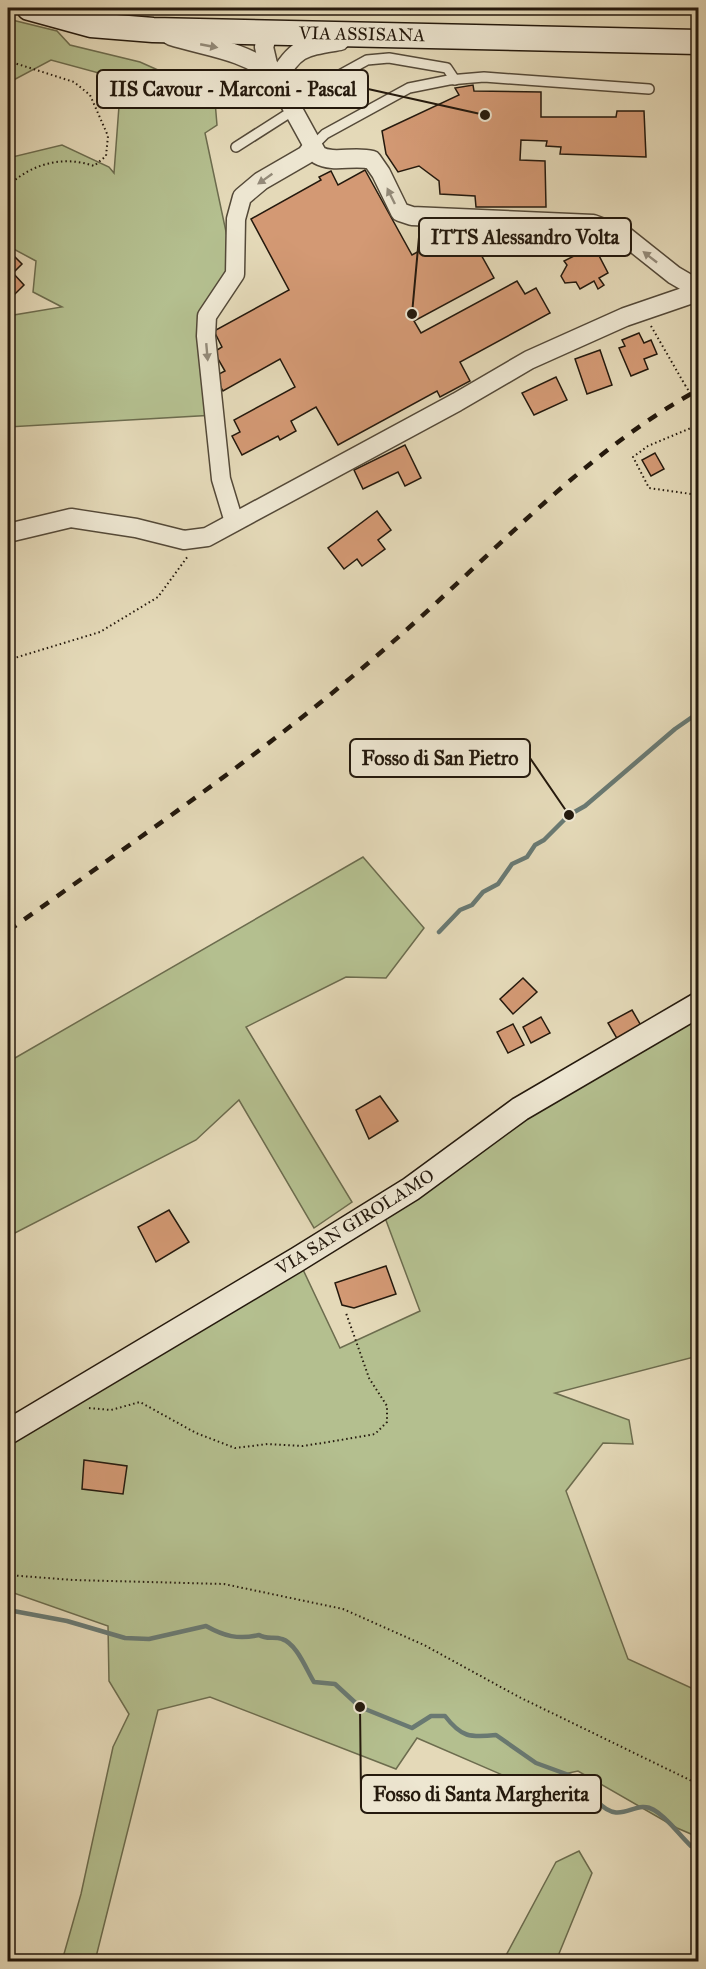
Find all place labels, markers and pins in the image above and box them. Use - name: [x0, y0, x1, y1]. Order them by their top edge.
- callout: IIS Cavour - Marconi - Pascal: [97, 70, 368, 108]
- callout: ITTS Alessandro Volta: [419, 218, 631, 256]
- callout: Fosso di San Pietro: [350, 739, 530, 777]
- callout: Fosso di Santa Margherita: [361, 1775, 601, 1813]

